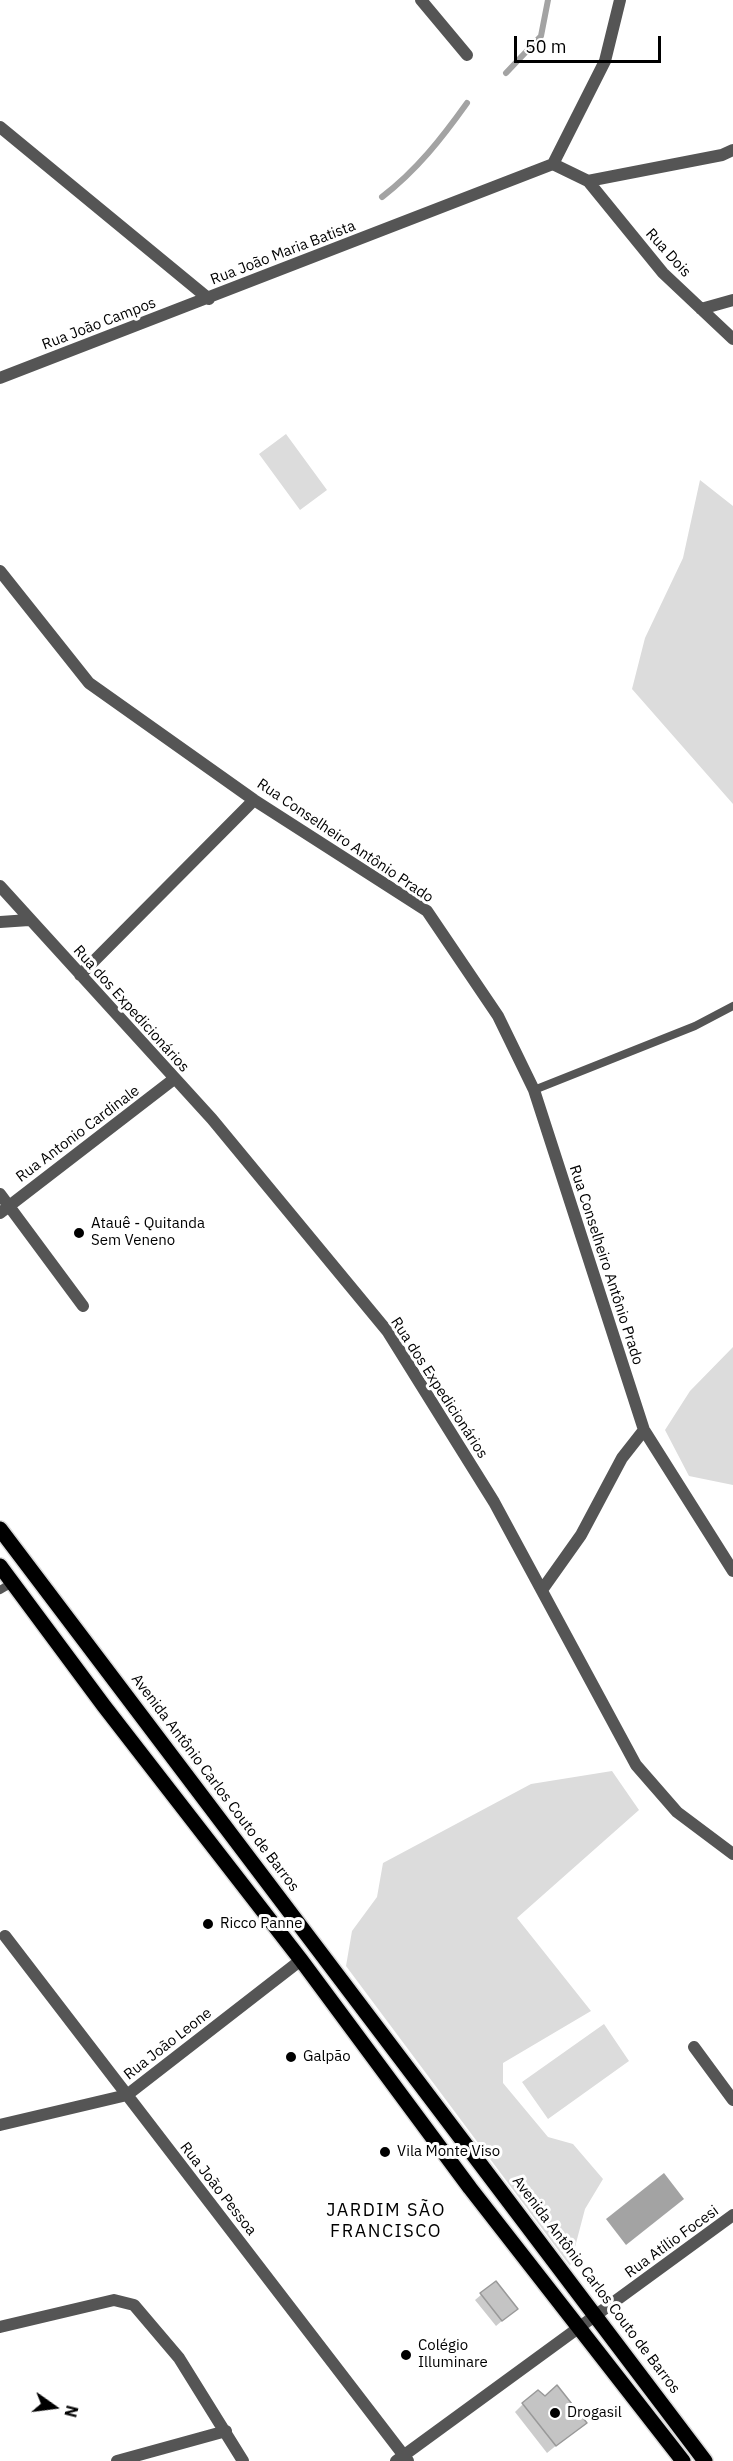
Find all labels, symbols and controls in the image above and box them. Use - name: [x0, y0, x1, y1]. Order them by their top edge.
- scale bar: [517, 24, 664, 62]
- text: 50 m: [525, 35, 567, 58]
- street label: Rua João Maria Batista: [208, 217, 358, 289]
- street label: Rua Dois: [642, 225, 694, 281]
- street label: Rua João Campos: [40, 294, 158, 354]
- street label: Rua Conselheiro Antônio Prado: [253, 775, 437, 907]
- street label: Rua dos Expedicionários: [69, 942, 193, 1076]
- street label: Rua Antonio Cardinale: [13, 1082, 143, 1186]
- street label: Rua Conselheiro Antônio Prado: [565, 1163, 647, 1367]
- place label: Atauê - Quitanda Sem Veneno: [91, 1215, 205, 1250]
- marker: Atauê - Quitanda Sem Veneno: [72, 1226, 86, 1240]
- street label: Rua dos Expedicionários: [387, 1314, 491, 1462]
- street label: Avenida Antônio Carlos Couto de Barros: [127, 1671, 303, 1895]
- place label: Ricco Panne: [220, 1915, 302, 1933]
- marker: Ricco Panne: [201, 1917, 215, 1931]
- street label: Rua João Leone: [121, 2004, 215, 2084]
- place label: Galpão: [303, 2048, 351, 2066]
- marker: Galpão: [284, 2050, 298, 2064]
- street label: Rua João Pessoa: [176, 2139, 260, 2239]
- place label: Vila Monte Viso: [397, 2143, 500, 2161]
- marker: Vila Monte Viso: [378, 2145, 392, 2159]
- street label: Avenida Antônio Carlos Couto de Barros: [508, 2173, 684, 2397]
- district label: JARDIM SÃO FRANCISCO: [326, 2200, 446, 2242]
- street label: Rua Atílio Focesi: [622, 2202, 722, 2282]
- place label: Colégio Illuminare: [418, 2337, 488, 2372]
- marker: Colégio Illuminare: [399, 2348, 413, 2362]
- north arrow: [24, 2377, 84, 2437]
- text: N: [60, 2403, 83, 2419]
- place label: Drogasil: [567, 2404, 622, 2422]
- marker: Drogasil: [548, 2406, 562, 2420]

